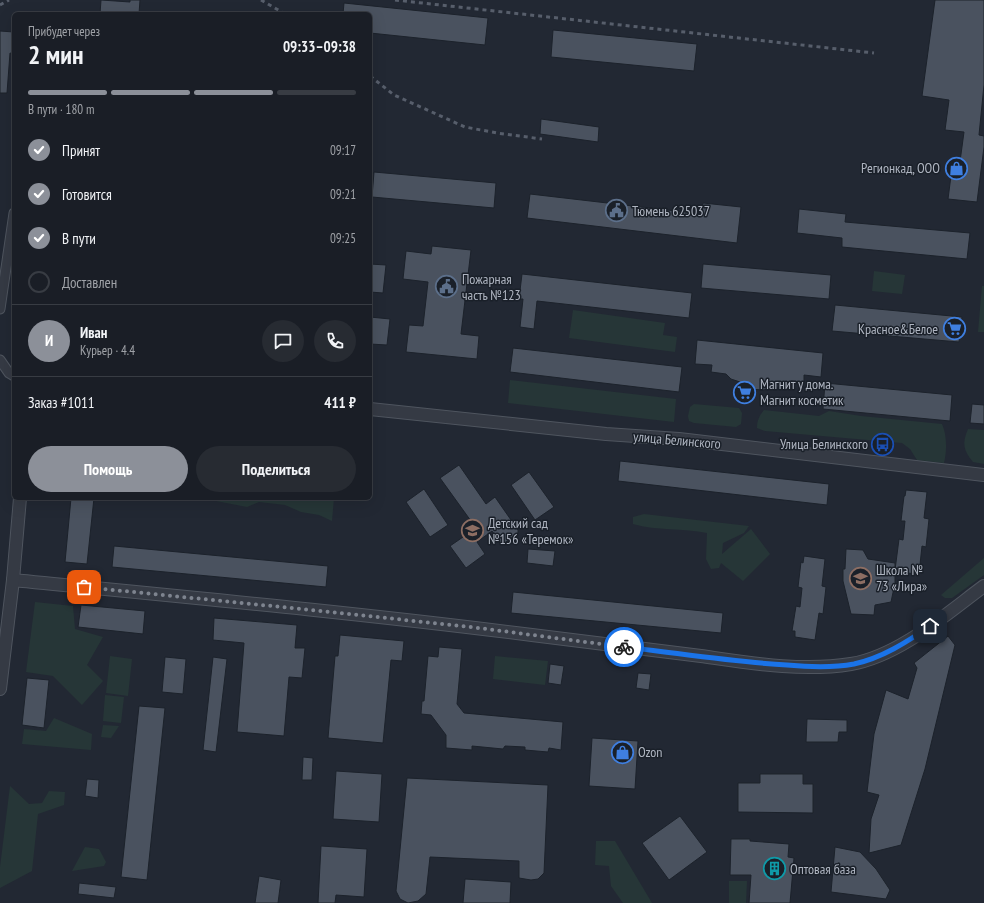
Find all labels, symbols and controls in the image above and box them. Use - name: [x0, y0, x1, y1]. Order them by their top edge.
- text: Прибудет через: [28, 23, 100, 40]
- text: 09:33–09:38: [283, 37, 356, 56]
- text: 2 мин: [28, 38, 83, 71]
- text: В пути · 180 m: [28, 101, 94, 118]
- icon: check: [28, 139, 50, 161]
- text: Принят: [62, 141, 100, 160]
- text: 09:17: [330, 142, 356, 159]
- shop icon: Регионкад, ООО: [943, 155, 969, 181]
- place label: Регионкад, ООО: [861, 159, 940, 177]
- icon: check: [28, 183, 50, 205]
- text: Готовится: [62, 185, 112, 204]
- text: 09:21: [330, 186, 356, 203]
- public building icon: Тюмень 625037: [603, 198, 629, 224]
- place label: Тюмень 625037: [632, 202, 710, 220]
- icon: check: [28, 227, 50, 249]
- text: В пути: [62, 229, 96, 248]
- text: 09:25: [330, 230, 356, 247]
- place label: Пожарная часть №123: [462, 270, 521, 304]
- text: Доставлен: [62, 273, 117, 292]
- public building icon: Пожарная часть №123: [434, 274, 460, 300]
- supermarket icon: Красное&Белое: [941, 316, 967, 342]
- button: chat: [262, 320, 304, 362]
- button: phone: [314, 320, 356, 362]
- place label: Красное&Белое: [858, 320, 938, 338]
- text: Иван: [80, 323, 107, 342]
- text: И: [45, 331, 53, 350]
- text: Курьер · 4.4: [80, 342, 135, 359]
- place label: Магнит у дома. Магнит косметик: [760, 375, 844, 409]
- supermarket icon: Магнит у дома. Магнит косметик: [731, 379, 757, 405]
- text: Заказ #1011: [28, 393, 95, 412]
- text: 411 ₽: [324, 393, 356, 412]
- street label: улица Белинского: [632, 427, 722, 453]
- bus stop icon: Улица Белинского: [870, 431, 896, 457]
- place label: Улица Белинского: [780, 435, 868, 453]
- button: Помощь: [28, 446, 188, 492]
- button: Поделиться: [196, 446, 356, 492]
- place label: Детский сад №156 «Теремок»: [488, 514, 573, 548]
- school or university icon: Детский сад №156 «Теремок»: [459, 518, 485, 544]
- place label: Школа № 73 «Лира»: [876, 561, 927, 595]
- school or university icon: Школа № 73 «Лира»: [847, 565, 873, 591]
- pin: [67, 570, 101, 604]
- icon: bag: [73, 576, 95, 598]
- pin: [913, 609, 947, 643]
- icon: home: [919, 615, 941, 637]
- courier: [604, 627, 644, 667]
- icon: bike: [613, 636, 635, 658]
- shop icon: Ozon: [610, 739, 636, 765]
- place label: Ozon: [638, 743, 663, 761]
- building icon: Оптовая база: [761, 856, 787, 882]
- place label: Оптовая база: [790, 860, 856, 878]

